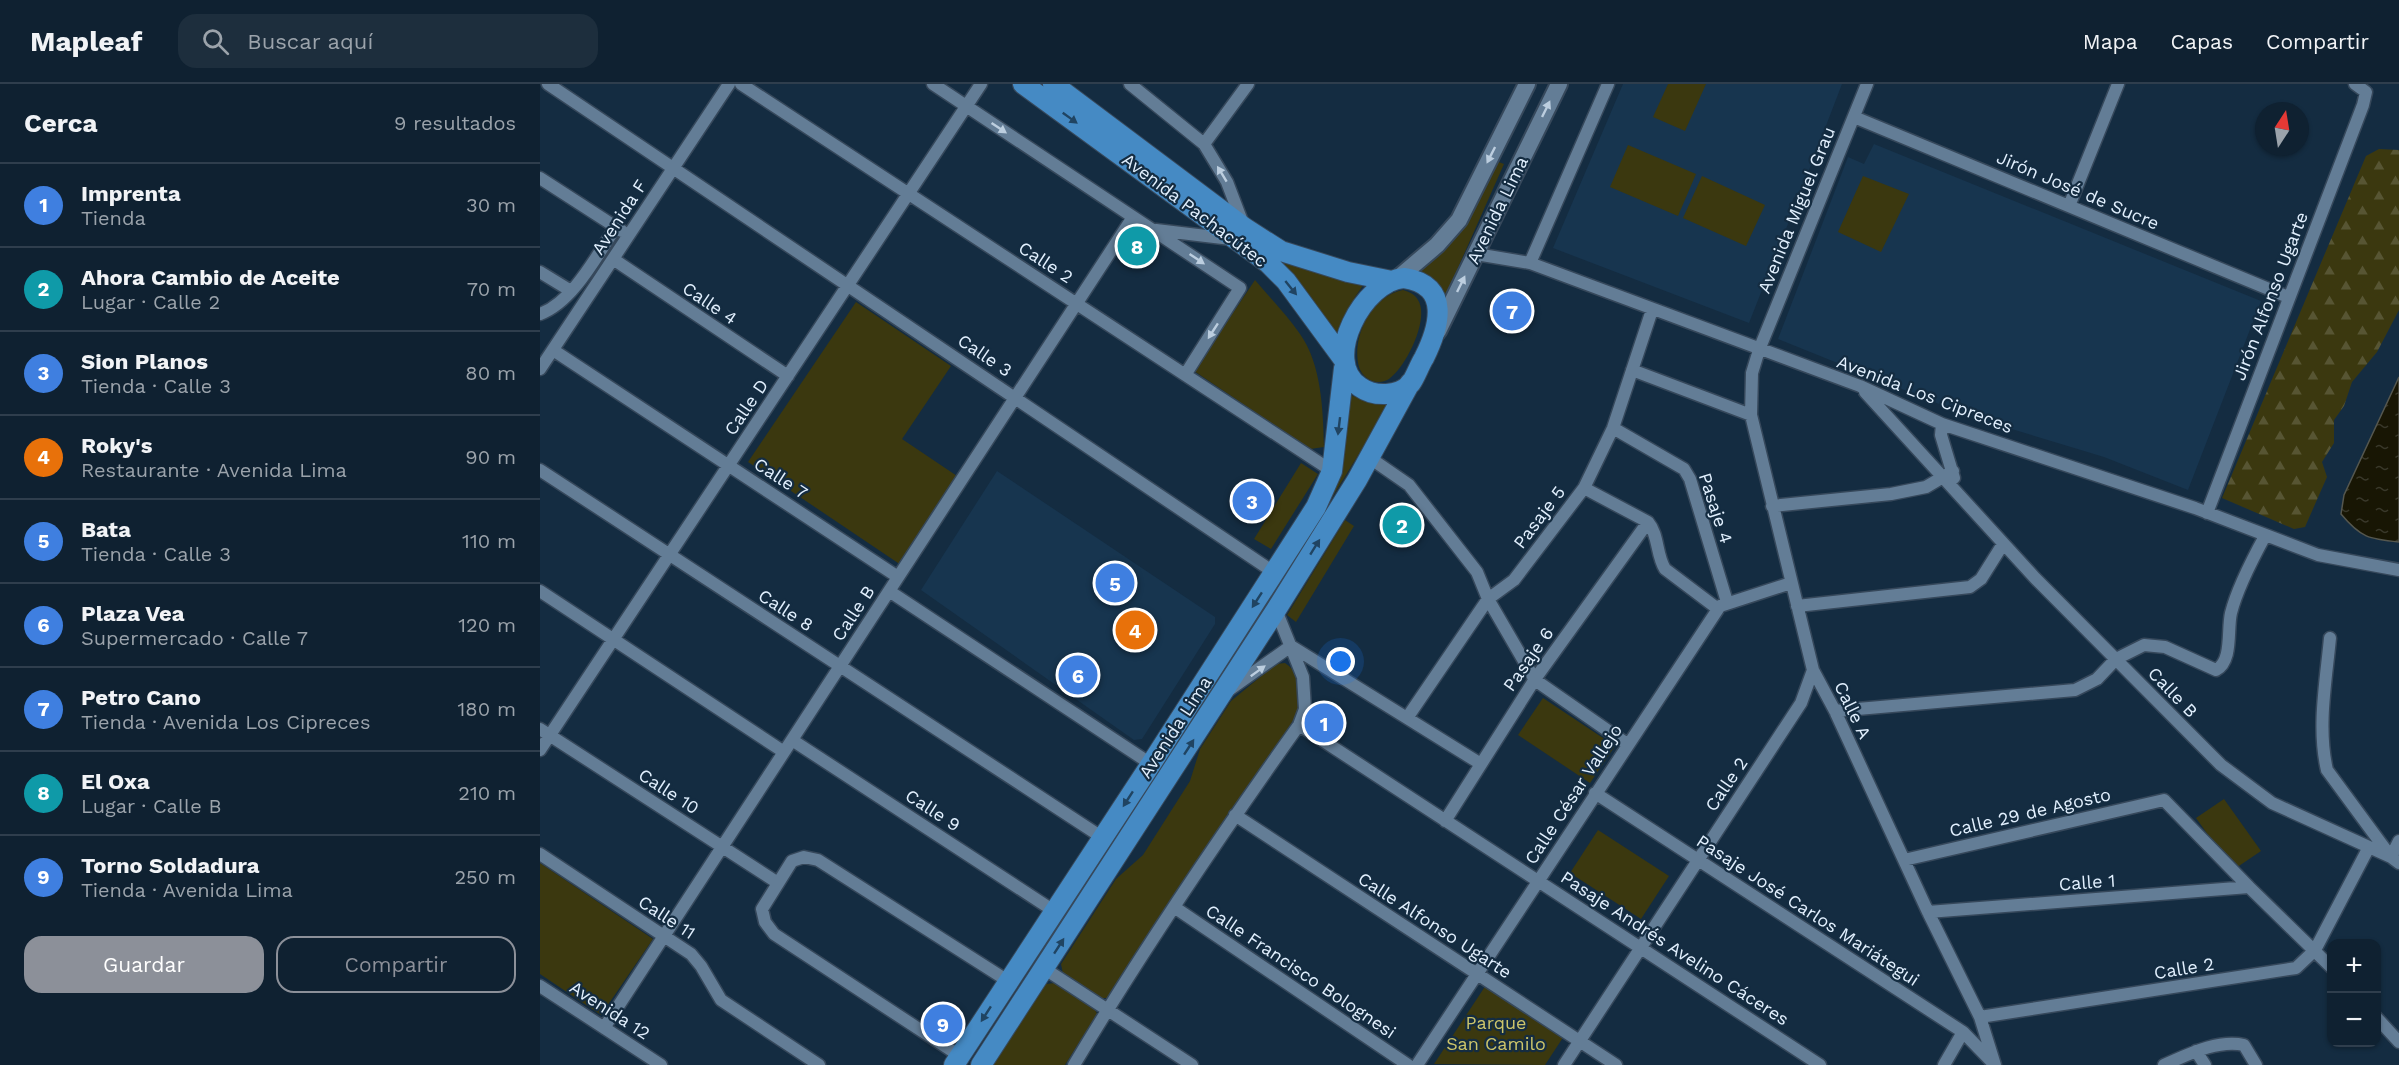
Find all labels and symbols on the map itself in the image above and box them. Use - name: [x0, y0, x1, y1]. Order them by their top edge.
- one-way arrow: [1542, 101, 1551, 118]
- north arrow: [2255, 102, 2309, 156]
- one-way arrow: [1063, 112, 1078, 124]
- one-way arrow: [991, 122, 1007, 134]
- street label: Avenida Miguel Grau: [1753, 124, 1839, 296]
- street label: Jirón José de Sucre: [1994, 146, 2162, 234]
- one-way arrow: [1486, 147, 1496, 164]
- street label: Avenida Pachacútec: [1118, 149, 1272, 271]
- street label: Avenida Lima: [1462, 153, 1532, 267]
- one-way arrow: [1216, 166, 1227, 182]
- street label: Avenida F: [587, 176, 651, 258]
- street label: Jirón Alfonso Ugarte: [2228, 209, 2312, 383]
- pin: 8: [1118, 224, 1156, 268]
- street label: Calle 2: [1015, 237, 1077, 287]
- one-way arrow: [1188, 254, 1205, 265]
- one-way arrow: [1456, 276, 1465, 293]
- street label: Calle 4: [679, 277, 741, 329]
- one-way arrow: [1285, 280, 1298, 296]
- pin: 7: [1492, 288, 1532, 334]
- one-way arrow: [1207, 323, 1218, 340]
- street label: Calle 3: [954, 329, 1016, 381]
- street label: Avenida Los Cipreces: [1834, 351, 2016, 437]
- street label: Calle D: [720, 375, 772, 439]
- one-way arrow: [1334, 417, 1343, 436]
- street label: Calle 7: [750, 453, 812, 503]
- street label: Pasaje 4: [1695, 470, 1737, 546]
- pin: 3: [1232, 478, 1272, 524]
- street label: Pasaje 5: [1509, 482, 1569, 552]
- pin: 2: [1382, 502, 1422, 548]
- one-way arrow: [1310, 539, 1321, 555]
- pin: 5: [1096, 560, 1134, 606]
- street label: Calle B: [827, 581, 879, 645]
- street label: Calle 8: [755, 585, 817, 635]
- one-way arrow: [1252, 592, 1263, 608]
- pin: 4: [1116, 608, 1154, 652]
- street label: Pasaje 6: [1498, 623, 1558, 695]
- your location: [1326, 647, 1355, 676]
- pin: 6: [1058, 652, 1098, 698]
- street label: Calle B: [2144, 662, 2202, 722]
- one-way arrow: [1250, 665, 1265, 677]
- street label: Avenida Lima: [1134, 672, 1216, 782]
- street label: Calle A: [1830, 678, 1876, 742]
- pin: 1: [1304, 700, 1344, 746]
- street label: Calle César Vallejo: [1520, 720, 1626, 868]
- one-way arrow: [1183, 739, 1194, 755]
- street label: Calle 2: [1700, 753, 1752, 815]
- street label: Calle 10: [635, 764, 703, 818]
- street label: Calle 29 de Agosto: [1947, 783, 2113, 841]
- street label: Calle 9: [902, 785, 964, 835]
- one-way arrow: [1123, 791, 1134, 807]
- street label: Pasaje José Carlos Mariátegui: [1693, 830, 1923, 990]
- street label: Pasaje Andrés Avelino Cáceres: [1557, 866, 1793, 1030]
- street label: Calle Alfonso Ugarte: [1354, 867, 1516, 983]
- street label: Calle 1: [2058, 870, 2116, 894]
- street label: Calle 11: [635, 891, 699, 943]
- street label: Calle Francisco Bolognesi: [1202, 900, 1400, 1042]
- one-way arrow: [1054, 938, 1065, 954]
- street label: Calle 2: [2152, 953, 2216, 983]
- street label: Avenida 12: [566, 976, 654, 1044]
- pin: 9: [924, 1002, 962, 1046]
- one-way arrow: [981, 1006, 992, 1023]
- park label: Parque San Camilo: [1446, 1012, 1546, 1054]

